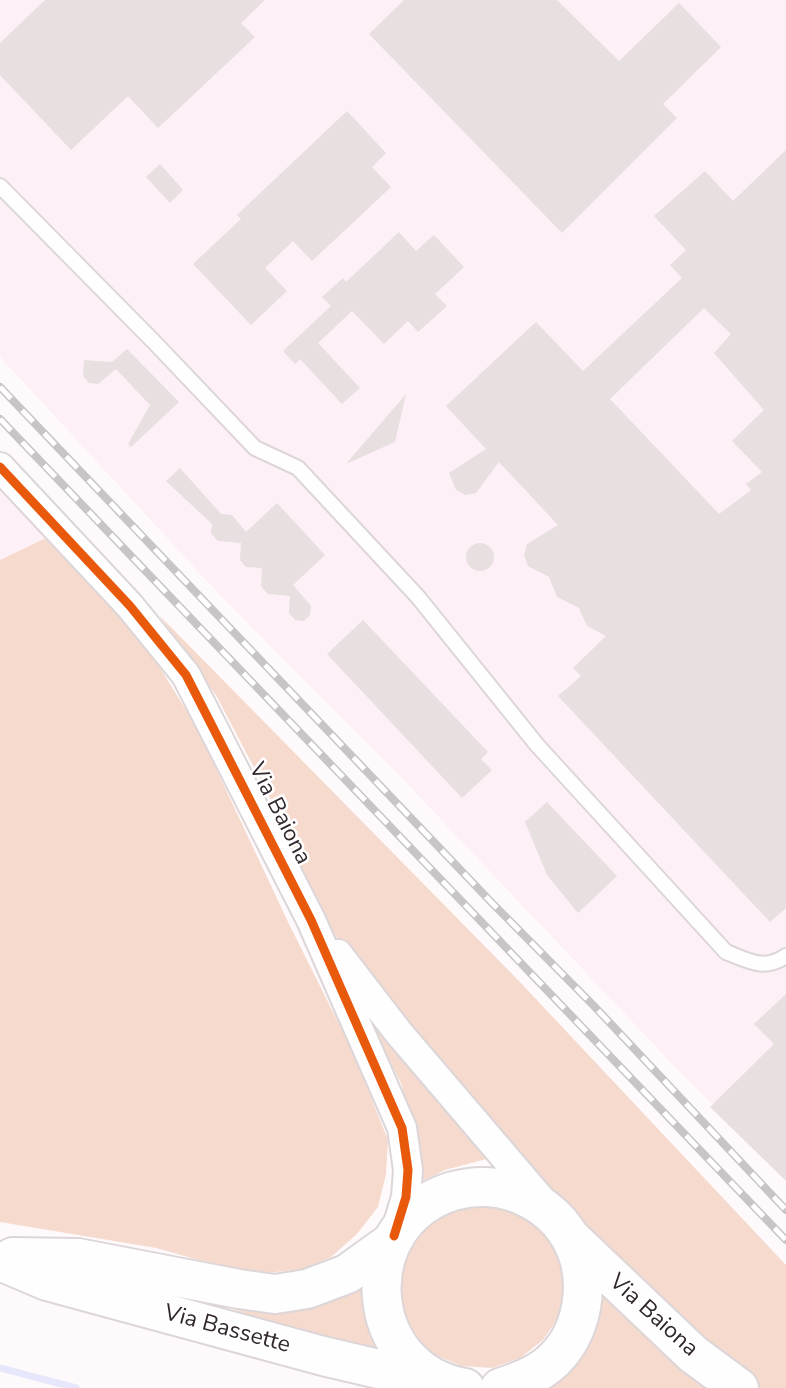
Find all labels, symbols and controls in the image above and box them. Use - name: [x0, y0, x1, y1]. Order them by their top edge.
- street label: Via Baiona: [242, 759, 316, 869]
- street label: Via Baiona: [603, 1269, 703, 1363]
- street label: Via Bassette: [161, 1300, 293, 1360]

